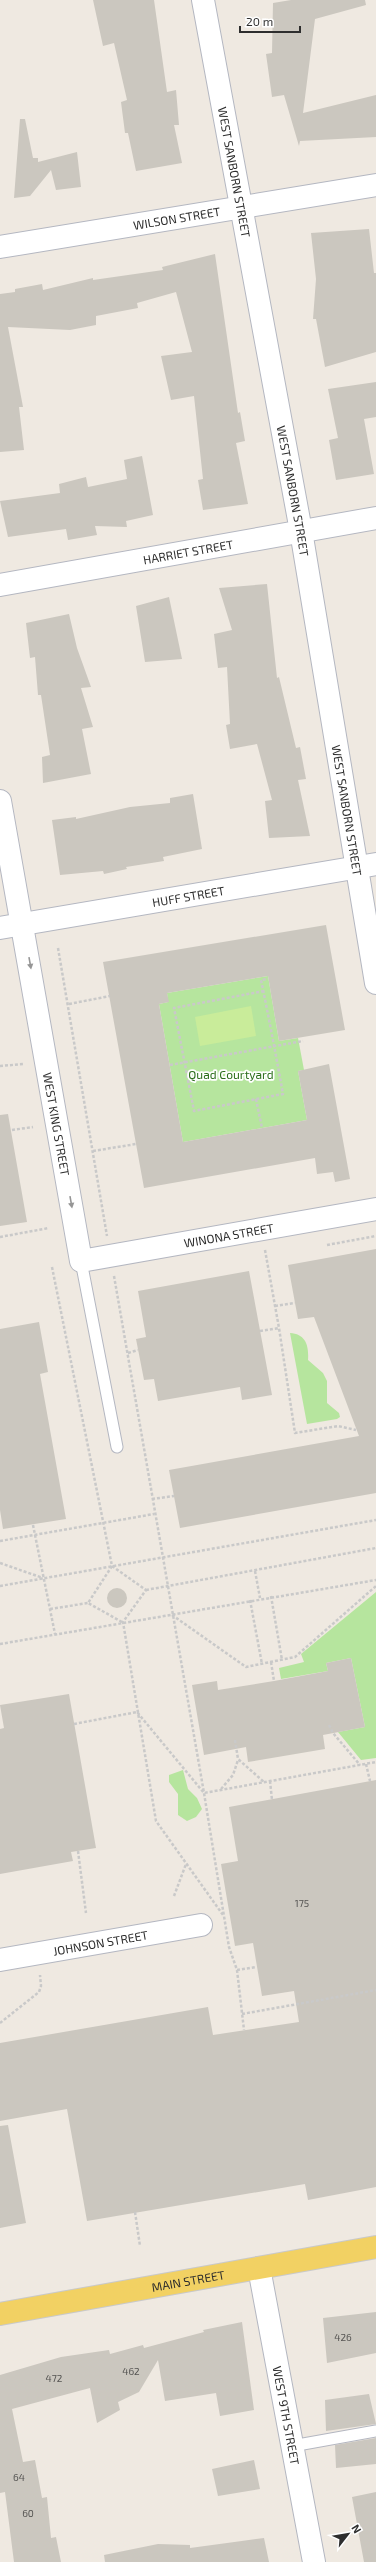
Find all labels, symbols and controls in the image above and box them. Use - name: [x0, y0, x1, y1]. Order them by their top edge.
- scale bar: [240, 8, 300, 34]
- text: 20 m: [246, 14, 273, 28]
- street label: WEST SANBORN STREET: [216, 106, 254, 239]
- street label: WILSON STREET: [132, 204, 221, 232]
- street label: WEST SANBORN STREET: [275, 424, 312, 557]
- street label: HARRIET STREET: [142, 537, 234, 566]
- street label: WEST SANBORN STREET: [330, 744, 365, 877]
- street label: HUFF STREET: [151, 883, 225, 909]
- one-way arrow: [27, 957, 33, 969]
- park label: Quad Courtyard: [188, 1067, 274, 1082]
- street label: WEST KING STREET: [41, 1071, 73, 1177]
- one-way arrow: [68, 1195, 74, 1208]
- street label: WINONA STREET: [183, 1220, 275, 1250]
- house number: 175: [295, 1897, 309, 1909]
- street label: JOHNSON STREET: [52, 1927, 149, 1958]
- street label: MAIN STREET: [150, 2267, 226, 2294]
- house number: 426: [334, 2331, 352, 2343]
- house number: 462: [122, 2365, 140, 2377]
- street label: WEST 9TH STREET: [270, 2365, 303, 2466]
- house number: 472: [46, 2372, 63, 2384]
- house number: 64: [13, 2471, 25, 2483]
- house number: 60: [22, 2507, 34, 2519]
- north arrow: [328, 2514, 368, 2554]
- text: N: [349, 2522, 365, 2535]

